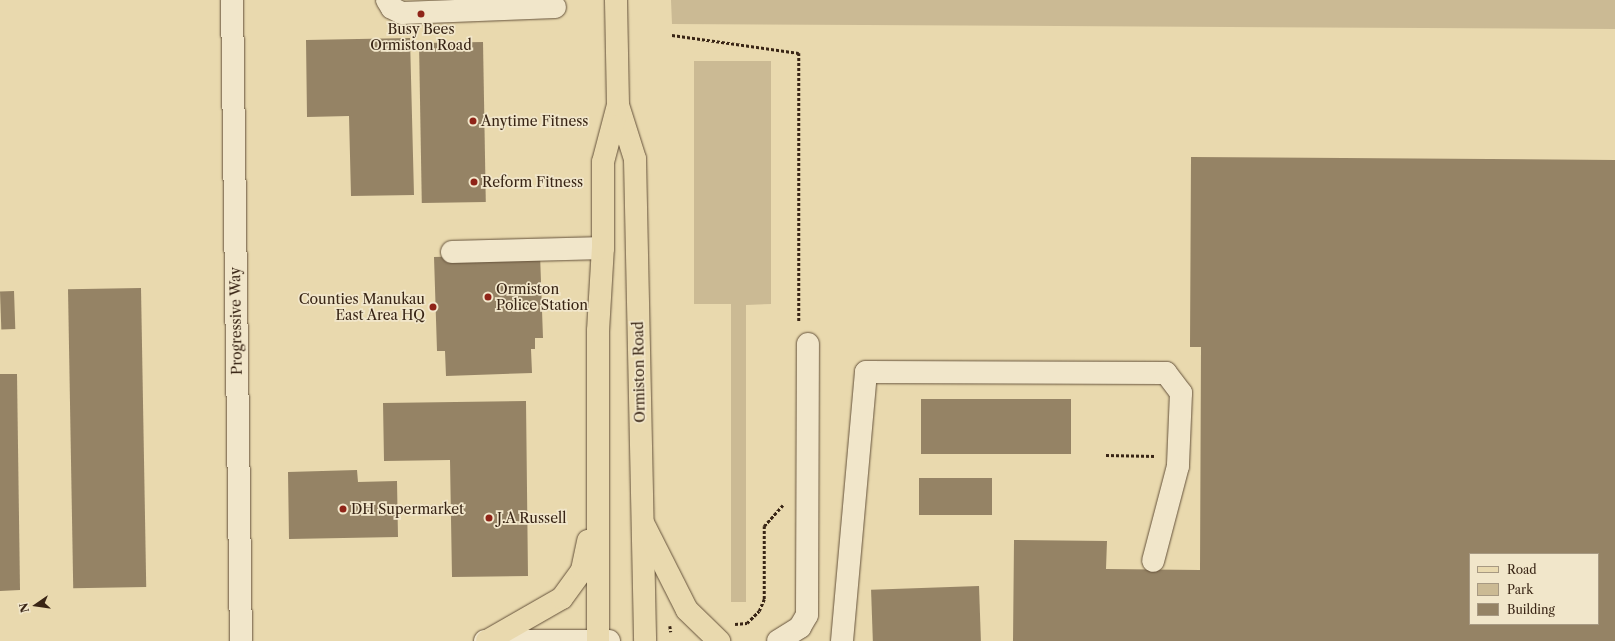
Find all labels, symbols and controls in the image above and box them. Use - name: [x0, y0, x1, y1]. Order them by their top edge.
- marker: Busy Bees Ormiston Road: [416, 9, 426, 19]
- place label: Busy Bees Ormiston Road: [370, 21, 472, 54]
- place label: Anytime Fitness: [481, 113, 588, 129]
- marker: Anytime Fitness: [468, 116, 478, 126]
- place label: Reform Fitness: [482, 174, 583, 190]
- marker: Reform Fitness: [469, 177, 479, 187]
- street label: Progressive Way: [227, 267, 245, 375]
- place label: Ormiston Police Station: [496, 281, 588, 314]
- place label: Counties Manukau East Area HQ: [299, 291, 425, 324]
- marker: Ormiston Police Station: [483, 292, 493, 302]
- marker: Counties Manukau East Area HQ: [428, 302, 438, 312]
- street label: Ormiston Road: [630, 321, 648, 423]
- place label: DH Supermarket: [351, 501, 464, 517]
- marker: DH Supermarket: [338, 504, 348, 514]
- place label: J.A Russell: [497, 510, 567, 526]
- marker: J.A Russell: [484, 513, 494, 523]
- legend: [1469, 553, 1599, 625]
- text: Road: [1507, 562, 1537, 577]
- text: Park: [1507, 582, 1533, 597]
- north arrow: [16, 585, 56, 625]
- text: N: [16, 601, 32, 614]
- text: Building: [1507, 602, 1555, 617]

